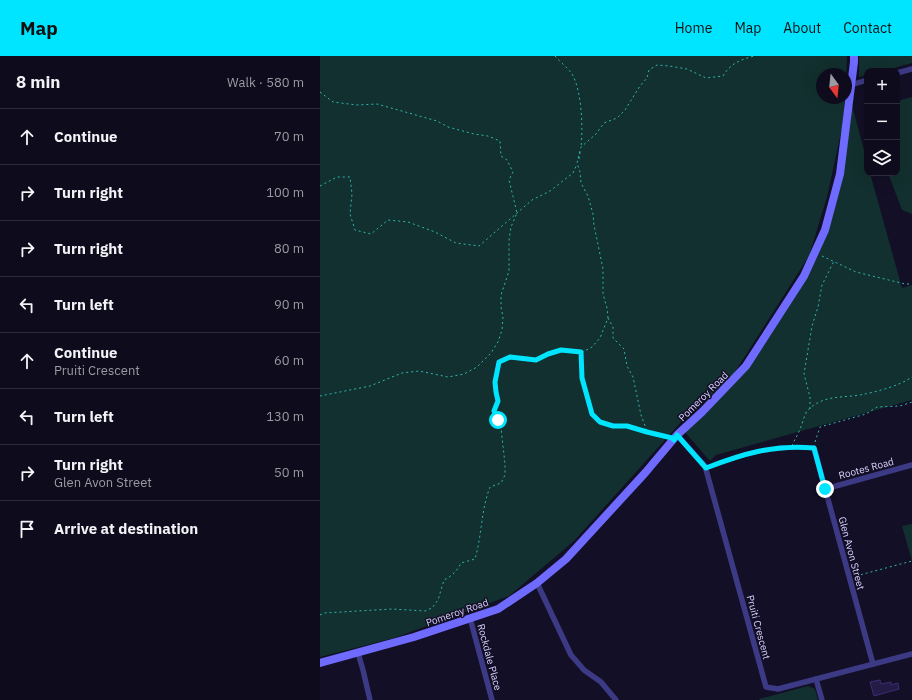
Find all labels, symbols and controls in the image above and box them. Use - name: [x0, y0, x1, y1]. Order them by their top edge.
- text: Map: [20, 16, 58, 40]
- text: Home: [675, 19, 712, 37]
- text: Map: [734, 19, 761, 37]
- text: About: [783, 19, 821, 37]
- text: Contact: [843, 19, 892, 37]
- north arrow: [816, 68, 852, 104]
- map controls: [864, 68, 900, 176]
- button: +: [864, 68, 900, 104]
- text: 8 min: [16, 71, 60, 93]
- text: Walk · 580 m: [227, 74, 304, 91]
- button: −: [864, 104, 900, 140]
- icon: ahead: [16, 126, 38, 148]
- text: Continue: [54, 127, 118, 146]
- text: 70 m: [274, 128, 304, 145]
- button: layers: [864, 140, 900, 176]
- icon: right: [16, 182, 38, 204]
- text: Turn right: [54, 183, 123, 202]
- text: 100 m: [266, 184, 304, 201]
- icon: right: [16, 238, 38, 260]
- text: Turn right: [54, 239, 123, 258]
- text: 80 m: [274, 240, 304, 257]
- icon: left: [16, 294, 38, 316]
- text: Turn left: [54, 295, 114, 314]
- text: 90 m: [274, 296, 304, 313]
- text: Continue: [54, 343, 118, 362]
- icon: ahead: [16, 350, 38, 372]
- text: 60 m: [274, 352, 304, 369]
- text: Pruiti Crescent: [54, 362, 140, 379]
- street label: Pomeroy Road: [676, 369, 731, 424]
- icon: left: [16, 406, 38, 428]
- text: Turn left: [54, 407, 114, 426]
- text: 130 m: [266, 408, 304, 425]
- route start: [489, 411, 507, 429]
- text: Turn right: [54, 455, 123, 474]
- street label: Rootes Road: [837, 455, 895, 482]
- icon: right: [16, 462, 38, 484]
- text: 50 m: [274, 464, 304, 481]
- text: Glen Avon Street: [54, 474, 152, 491]
- route end: [816, 480, 834, 498]
- street label: Glen Avon Street: [835, 515, 868, 592]
- icon: arrive: [16, 518, 38, 540]
- text: Arrive at destination: [54, 519, 198, 538]
- street label: Pruiti Crescent: [744, 594, 773, 661]
- street label: Pomeroy Road: [424, 596, 490, 629]
- street label: Rockdale Place: [474, 622, 505, 692]

